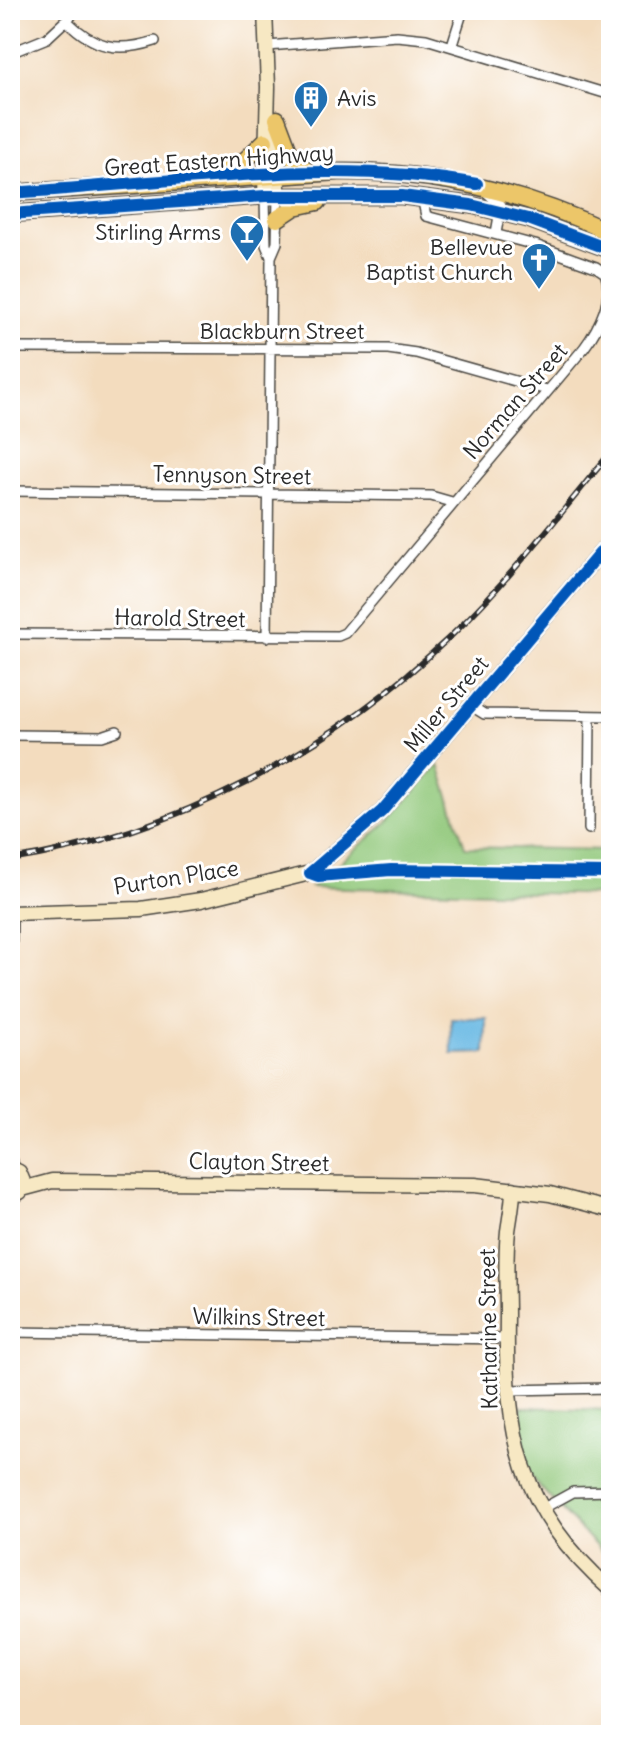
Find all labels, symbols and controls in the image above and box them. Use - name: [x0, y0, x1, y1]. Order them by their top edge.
- building icon: Avis: [292, 79, 330, 129]
- place label: Avis: [337, 84, 377, 112]
- street label: Great Eastern Highway: [103, 138, 335, 182]
- bar icon: Stirling Arms: [228, 213, 266, 263]
- place label: Stirling Arms: [95, 218, 221, 246]
- place label: Bellevue Baptist Church: [366, 233, 513, 286]
- church icon: Bellevue Baptist Church: [520, 241, 558, 291]
- street label: Blackburn Street: [200, 317, 364, 345]
- street label: Norman Street: [457, 337, 573, 465]
- street label: Tennyson Street: [152, 460, 312, 490]
- street label: Harold Street: [114, 603, 246, 633]
- street label: Miller Street: [398, 650, 494, 758]
- street label: Purton Place: [112, 853, 240, 901]
- street label: Clayton Street: [188, 1147, 330, 1177]
- street label: Katharine Street: [473, 1248, 503, 1410]
- street label: Wilkins Street: [192, 1302, 326, 1332]

